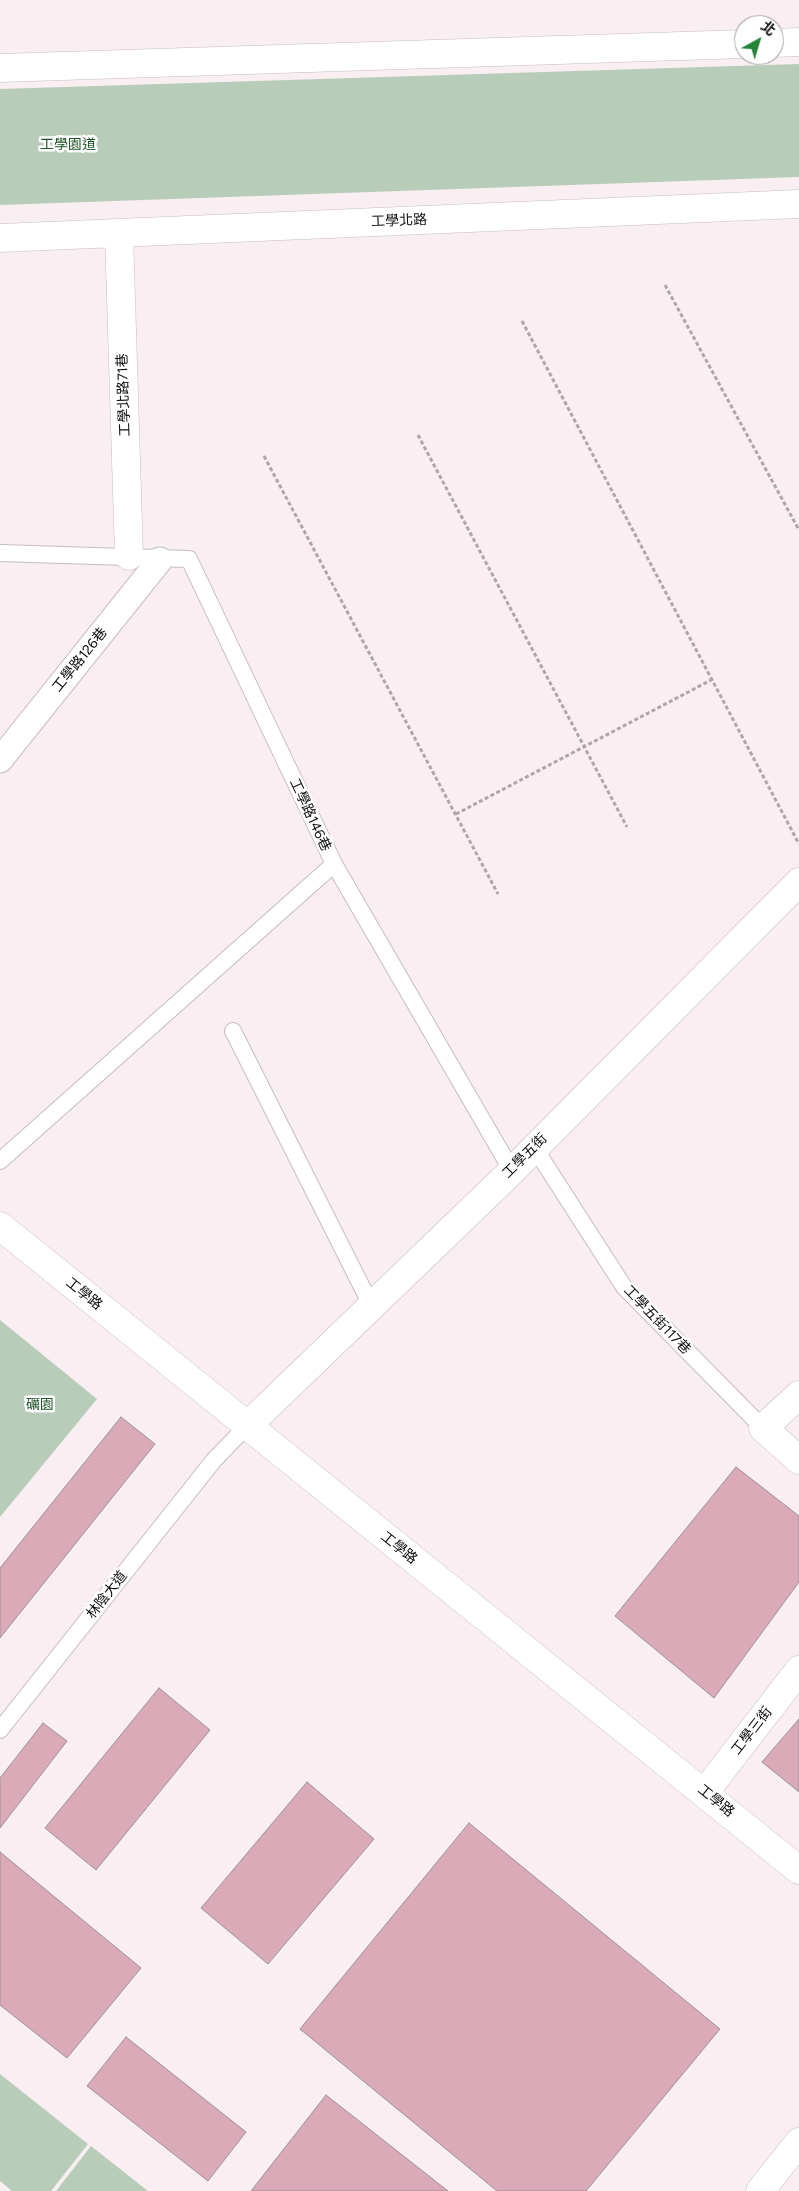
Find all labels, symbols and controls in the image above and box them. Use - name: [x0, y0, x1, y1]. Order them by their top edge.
- north arrow: [734, 15, 784, 65]
- text: 北: [757, 18, 779, 40]
- park label: 工學園道: [40, 137, 96, 153]
- street label: 工學北路: [371, 212, 427, 230]
- street label: 工學北路71巷: [114, 353, 134, 437]
- street label: 工學路126巷: [49, 625, 111, 695]
- street label: 工學路146巷: [286, 776, 334, 854]
- street label: 工學五街: [499, 1130, 551, 1182]
- street label: 工學路: [62, 1274, 106, 1314]
- street label: 工學五街117巷: [620, 1282, 694, 1358]
- park label: 礪園: [26, 1397, 54, 1413]
- street label: 工學路: [377, 1528, 421, 1568]
- street label: 林陰大道: [83, 1568, 131, 1622]
- street label: 工學三街: [728, 1704, 776, 1758]
- street label: 工學路: [694, 1781, 738, 1821]

